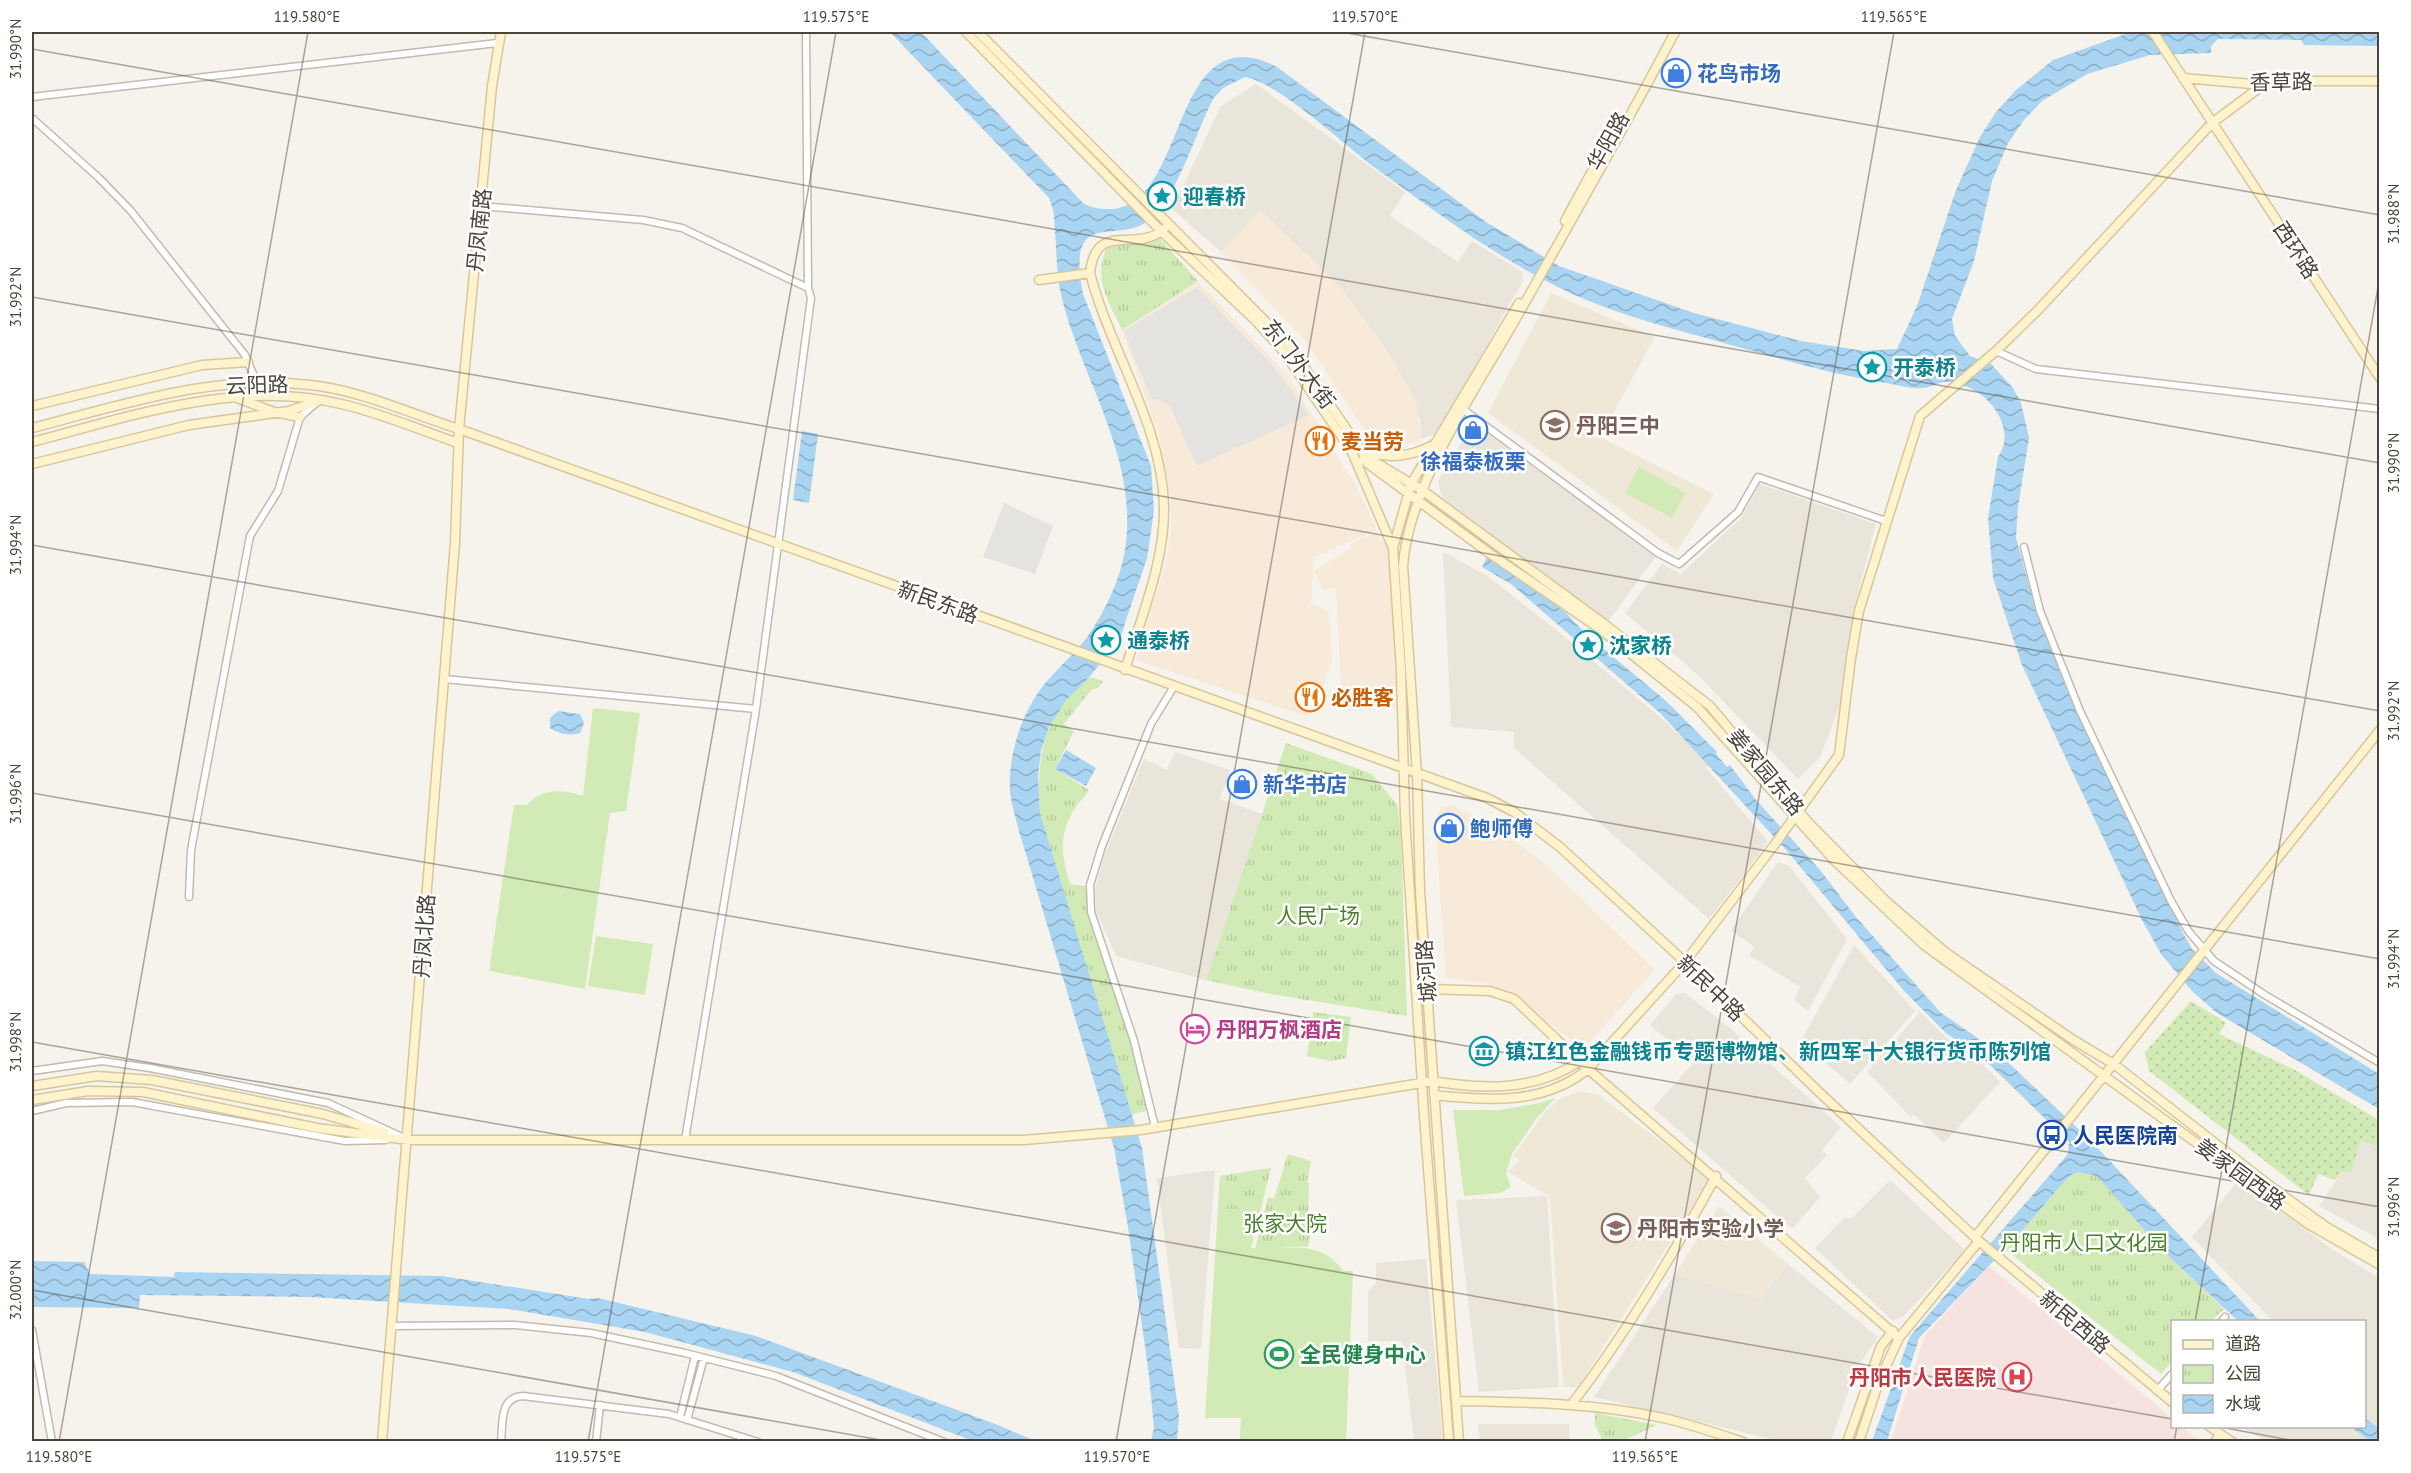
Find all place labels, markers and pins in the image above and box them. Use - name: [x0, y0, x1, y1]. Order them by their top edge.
- shop icon: 花鸟市场: [1660, 57, 1692, 89]
- place label: 花鸟市场: [1697, 60, 1781, 87]
- place icon: 迎春桥: [1146, 180, 1178, 212]
- place label: 迎春桥: [1183, 183, 1246, 210]
- place icon: 开泰桥: [1856, 351, 1888, 383]
- place label: 开泰桥: [1893, 354, 1956, 381]
- school or university icon: 丹阳三中: [1539, 409, 1571, 441]
- place label: 丹阳三中: [1576, 412, 1660, 439]
- shop icon: 徐福泰板栗: [1457, 414, 1489, 446]
- restaurant icon: 麦当劳: [1304, 425, 1336, 457]
- place label: 麦当劳: [1341, 428, 1404, 455]
- place label: 徐福泰板栗: [1421, 448, 1526, 475]
- place icon: 通泰桥: [1090, 624, 1122, 656]
- place label: 通泰桥: [1127, 627, 1190, 654]
- place icon: 沈家桥: [1572, 629, 1604, 661]
- place label: 沈家桥: [1609, 632, 1672, 659]
- restaurant icon: 必胜客: [1294, 681, 1326, 713]
- place label: 必胜客: [1331, 684, 1394, 711]
- shop icon: 新华书店: [1226, 768, 1258, 800]
- place label: 新华书店: [1263, 771, 1347, 798]
- shop icon: 鲍师傅: [1433, 812, 1465, 844]
- place label: 鲍师傅: [1470, 815, 1533, 842]
- hotel icon: 丹阳万枫酒店: [1179, 1013, 1211, 1045]
- place label: 丹阳万枫酒店: [1216, 1016, 1342, 1043]
- museum icon: 镇江红色金融钱币专题博物馆、新四军十大银行货币陈列馆: [1468, 1035, 1500, 1067]
- place label: 镇江红色金融钱币专题博物馆、新四军十大银行货币陈列馆: [1505, 1038, 2051, 1065]
- bus stop icon: 人民医院南: [2036, 1119, 2068, 1151]
- place label: 人民医院南: [2073, 1122, 2178, 1149]
- school or university icon: 丹阳市实验小学: [1600, 1212, 1632, 1244]
- place label: 丹阳市实验小学: [1637, 1215, 1784, 1242]
- sports icon: 全民健身中心: [1263, 1338, 1295, 1370]
- place label: 全民健身中心: [1300, 1341, 1426, 1368]
- hospital icon: 丹阳市人民医院: [2001, 1361, 2033, 1393]
- place label: 丹阳市人民医院: [1849, 1364, 1996, 1391]

